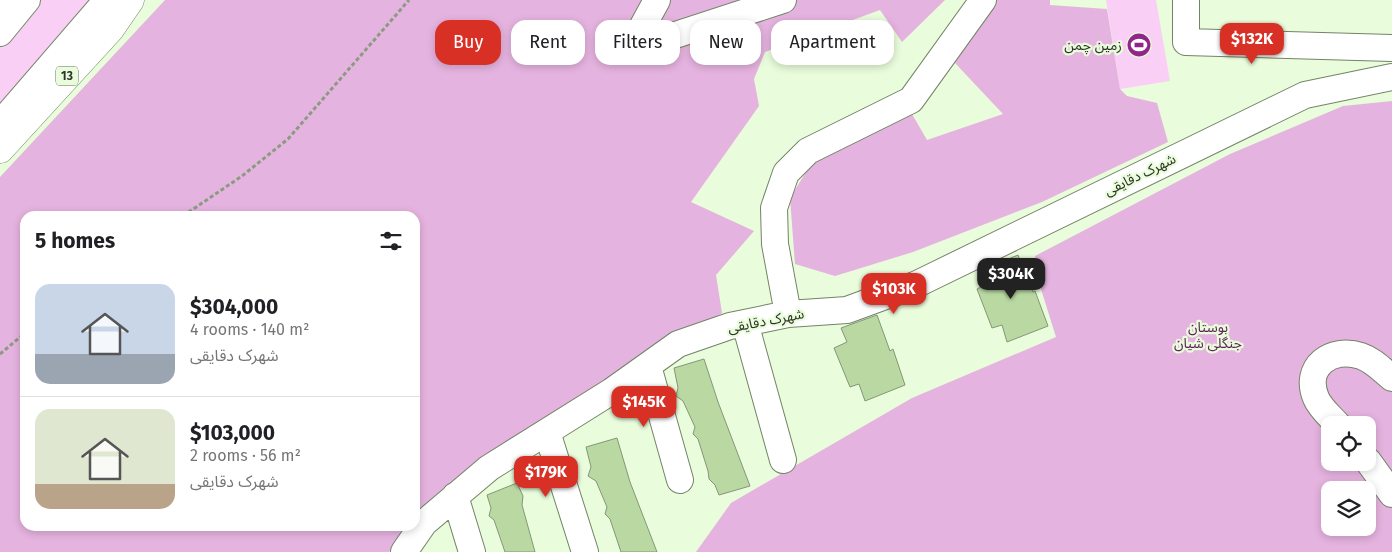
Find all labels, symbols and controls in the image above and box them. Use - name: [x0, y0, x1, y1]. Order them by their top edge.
- chip: Buy: [435, 20, 501, 65]
- chip: Rent: [511, 20, 585, 65]
- chip: Filters: [595, 20, 680, 65]
- chip: New: [690, 20, 761, 65]
- chip: Apartment: [771, 20, 894, 65]
- pin: $132K: [1217, 22, 1287, 65]
- text: $132K: [1231, 29, 1273, 48]
- sports icon: زمین چمن: [1126, 32, 1152, 58]
- place label: زمین چمن: [1064, 37, 1122, 55]
- road number: 13: [56, 66, 78, 85]
- street label: شهرک دقایقی: [1101, 150, 1179, 200]
- icon: filters: [377, 227, 405, 255]
- text: 5 homes: [35, 228, 115, 254]
- pin: $304K: [976, 258, 1046, 300]
- text: $304K: [988, 264, 1034, 283]
- pin: $103K: [859, 272, 929, 315]
- text: $103K: [872, 279, 916, 298]
- text: $304,000: [190, 294, 278, 320]
- icon: home: [75, 304, 135, 364]
- street label: شهرک دقایقی: [726, 305, 806, 337]
- park label: بوستان جنگلی شیان: [1174, 319, 1242, 352]
- text: 4 rooms · 140 m²: [190, 320, 309, 339]
- text: شهرک دقایقی: [190, 346, 279, 365]
- pin: $145K: [609, 386, 679, 428]
- text: $145K: [622, 392, 666, 411]
- map controls: [1321, 416, 1376, 536]
- button: locate: [1321, 416, 1376, 471]
- text: $103,000: [190, 420, 275, 446]
- icon: home: [75, 429, 135, 489]
- text: 2 rooms · 56 m²: [190, 446, 301, 465]
- pin: $179K: [511, 456, 581, 498]
- text: $179K: [525, 462, 567, 481]
- text: شهرک دقایقی: [190, 472, 279, 491]
- button: layers: [1321, 481, 1376, 536]

